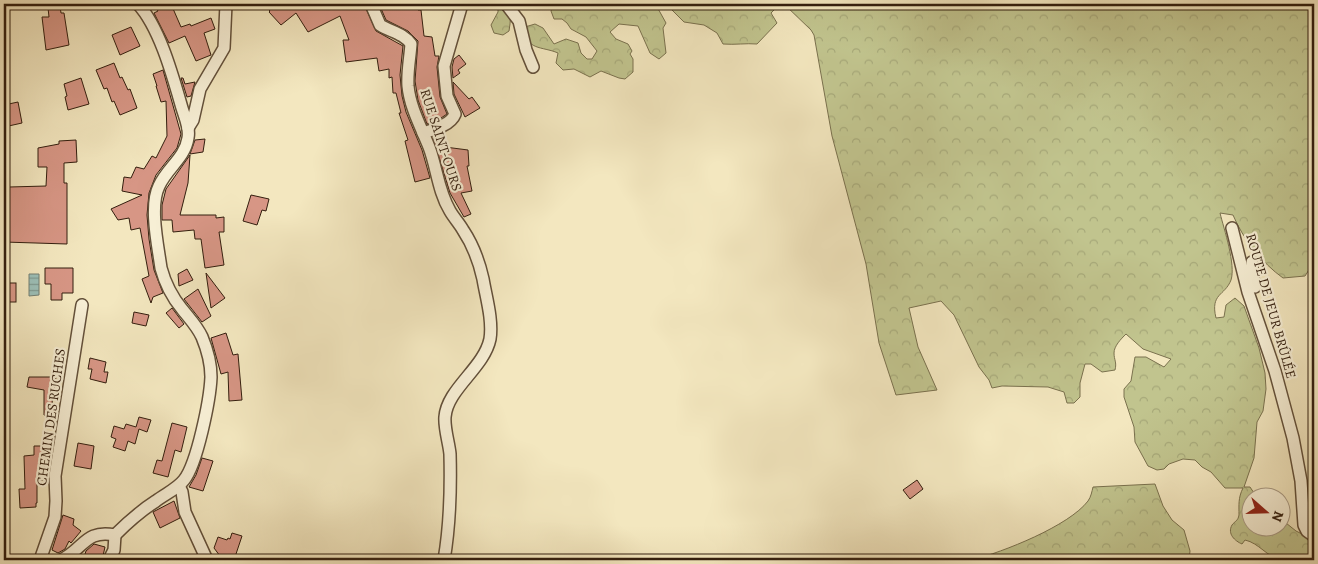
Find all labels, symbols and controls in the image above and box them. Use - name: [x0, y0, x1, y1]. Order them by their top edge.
- street label: RUE SAINT-OURS: [416, 86, 466, 194]
- street label: ROUTE DE JEUR BRÛLÉE: [1241, 231, 1301, 381]
- street label: CHEMIN DES RUCHES: [32, 347, 70, 487]
- north arrow: [1240, 486, 1290, 536]
- text: N: [1267, 508, 1288, 524]

